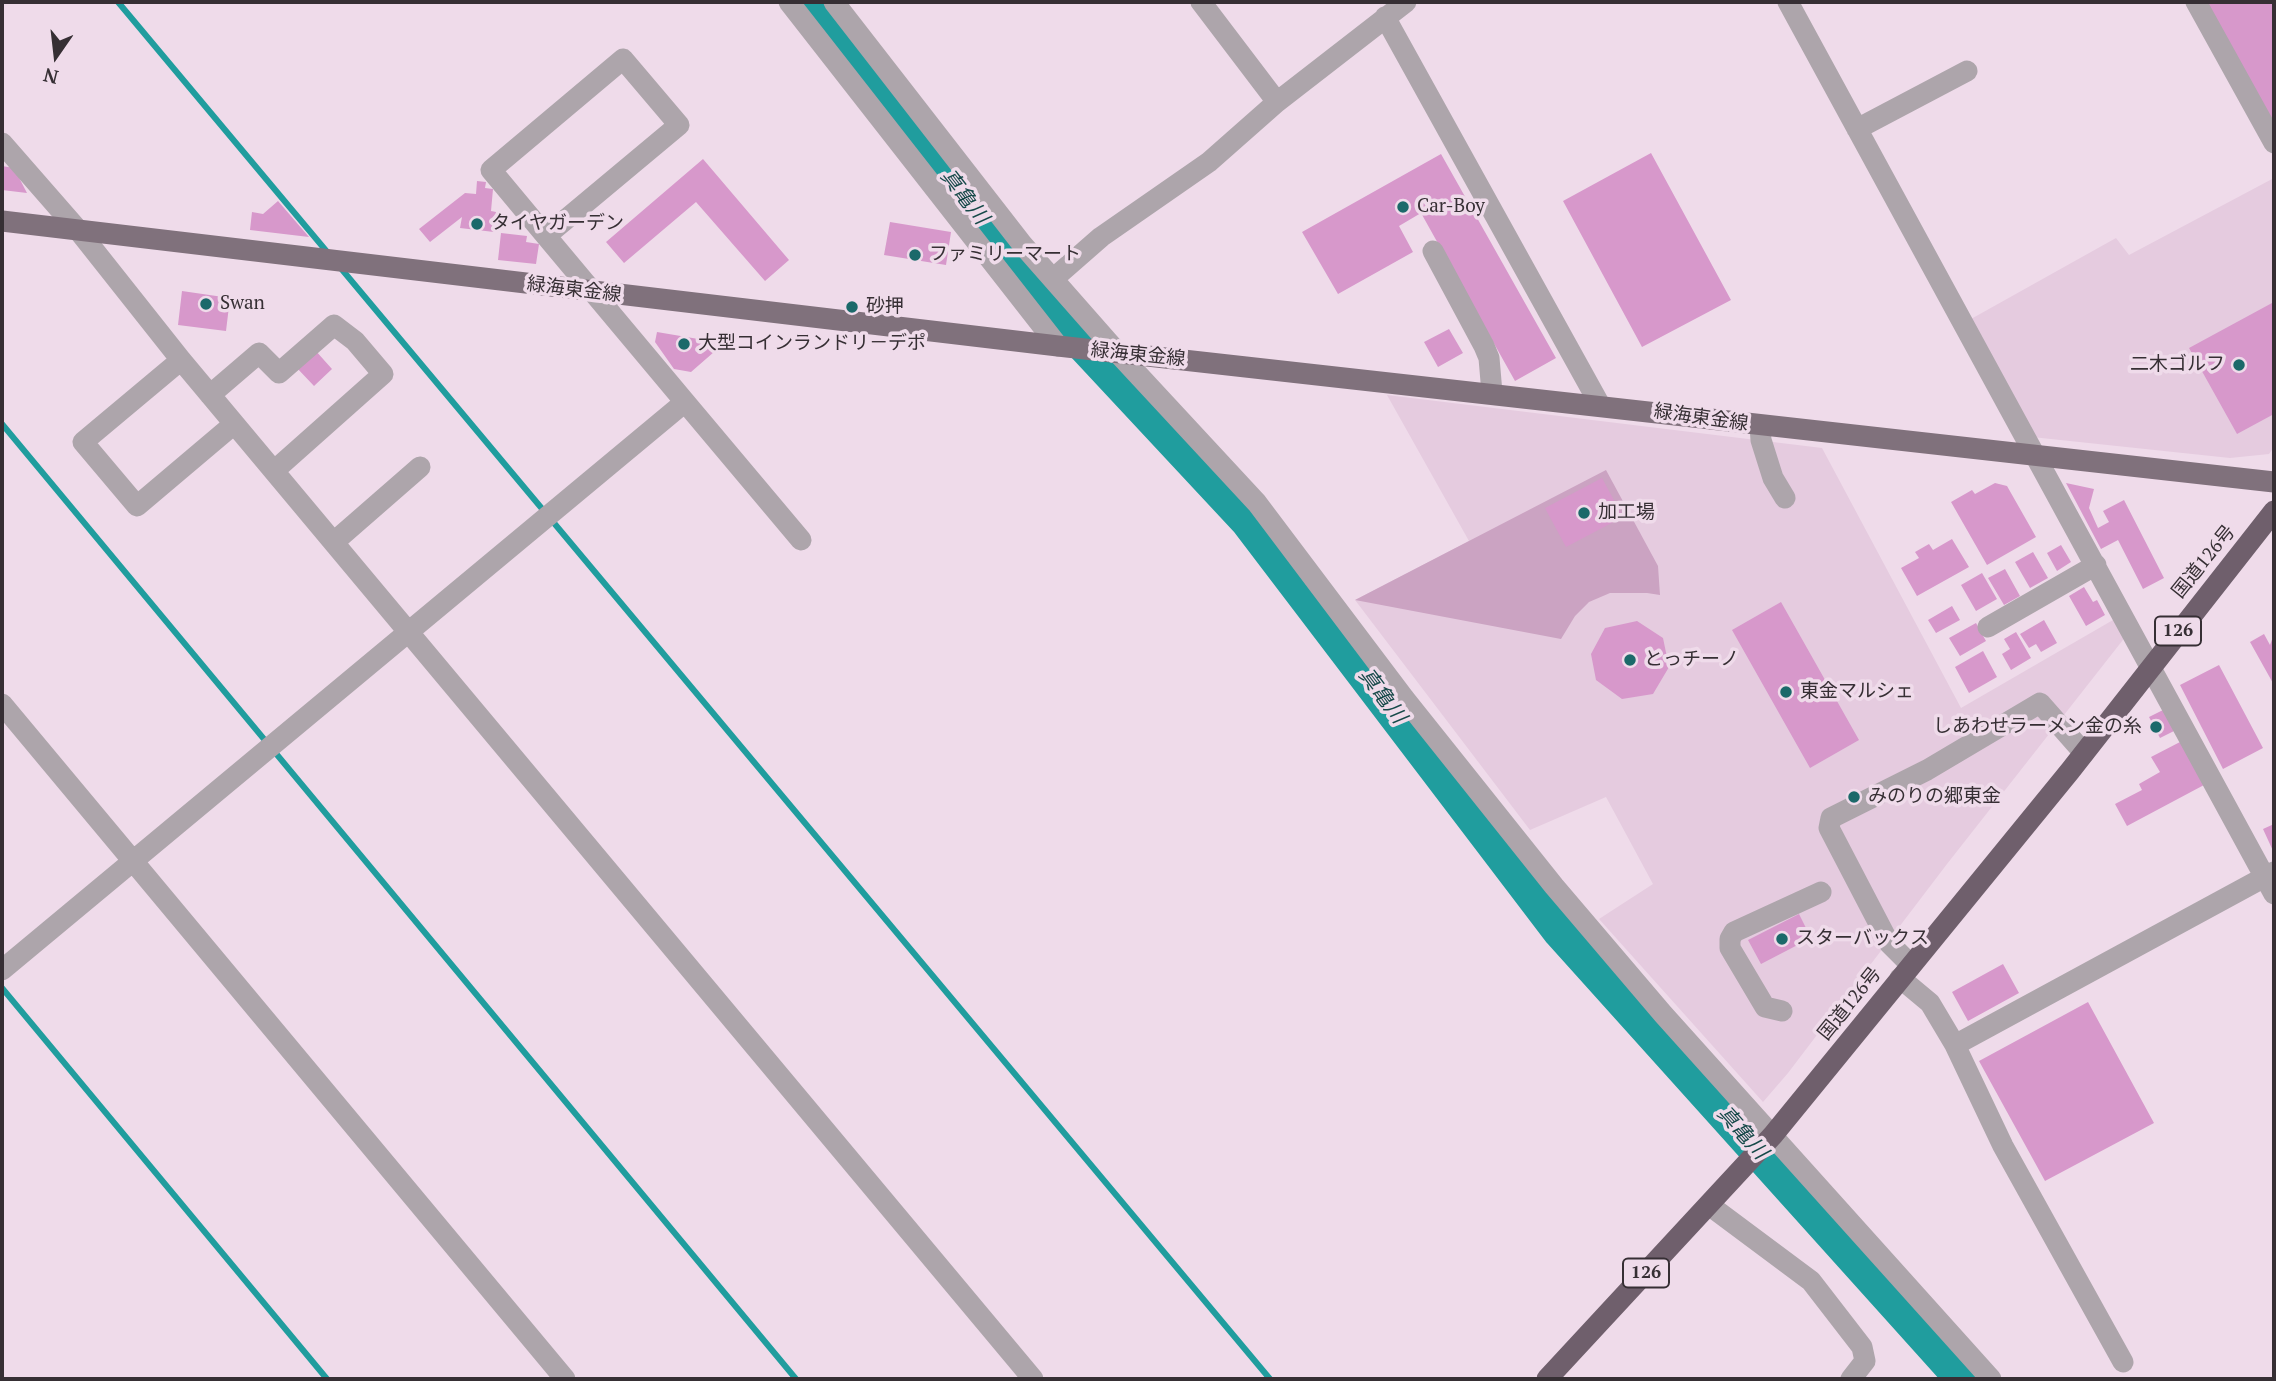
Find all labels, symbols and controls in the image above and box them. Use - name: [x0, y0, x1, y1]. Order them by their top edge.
- north arrow: [21, 21, 91, 91]
- text: N: [41, 63, 61, 91]
- water label: 真亀川: [935, 164, 993, 230]
- place label: Car-Boy: [1417, 196, 1485, 218]
- marker: Car-Boy: [1395, 199, 1411, 215]
- place label: タイヤガーデン: [491, 213, 624, 235]
- marker: タイヤガーデン: [469, 216, 485, 232]
- place label: ファミリーマート: [929, 244, 1081, 266]
- marker: ファミリーマート: [907, 247, 923, 263]
- street label: 緑海東金線: [525, 273, 623, 307]
- place label: Swan: [220, 293, 265, 315]
- marker: Swan: [198, 296, 214, 312]
- place label: 砂押: [866, 296, 904, 318]
- marker: 砂押: [844, 299, 860, 315]
- place label: 大型コインランドリ－デポ: [698, 333, 926, 355]
- marker: 大型コインランドリ－デポ: [676, 336, 692, 352]
- street label: 緑海東金線: [1090, 339, 1186, 371]
- place label: 二木ゴルフ: [2130, 354, 2225, 376]
- marker: 二木ゴルフ: [2231, 357, 2247, 373]
- street label: 緑海東金線: [1652, 400, 1750, 436]
- place label: 加工場: [1598, 502, 1655, 524]
- marker: 加工場: [1576, 505, 1592, 521]
- street label: 国道126号: [2168, 521, 2240, 603]
- road number: 126: [2155, 616, 2201, 646]
- place label: とっチーノ: [1644, 649, 1739, 671]
- marker: とっチーノ: [1622, 652, 1638, 668]
- water label: 真亀川: [1353, 663, 1411, 729]
- place label: 東金マルシェ: [1800, 681, 1914, 703]
- marker: 東金マルシェ: [1778, 684, 1794, 700]
- place label: しあわせラーメン金の糸: [1933, 716, 2142, 738]
- marker: しあわせラーメン金の糸: [2148, 719, 2164, 735]
- place label: みのりの郷東金: [1868, 786, 2001, 808]
- marker: みのりの郷東金: [1846, 789, 1862, 805]
- place label: スターバックス: [1796, 928, 1929, 950]
- marker: スターバックス: [1774, 931, 1790, 947]
- street label: 国道126号: [1814, 963, 1886, 1045]
- water label: 真亀川: [1712, 1101, 1772, 1165]
- road number: 126: [1623, 1258, 1669, 1288]

